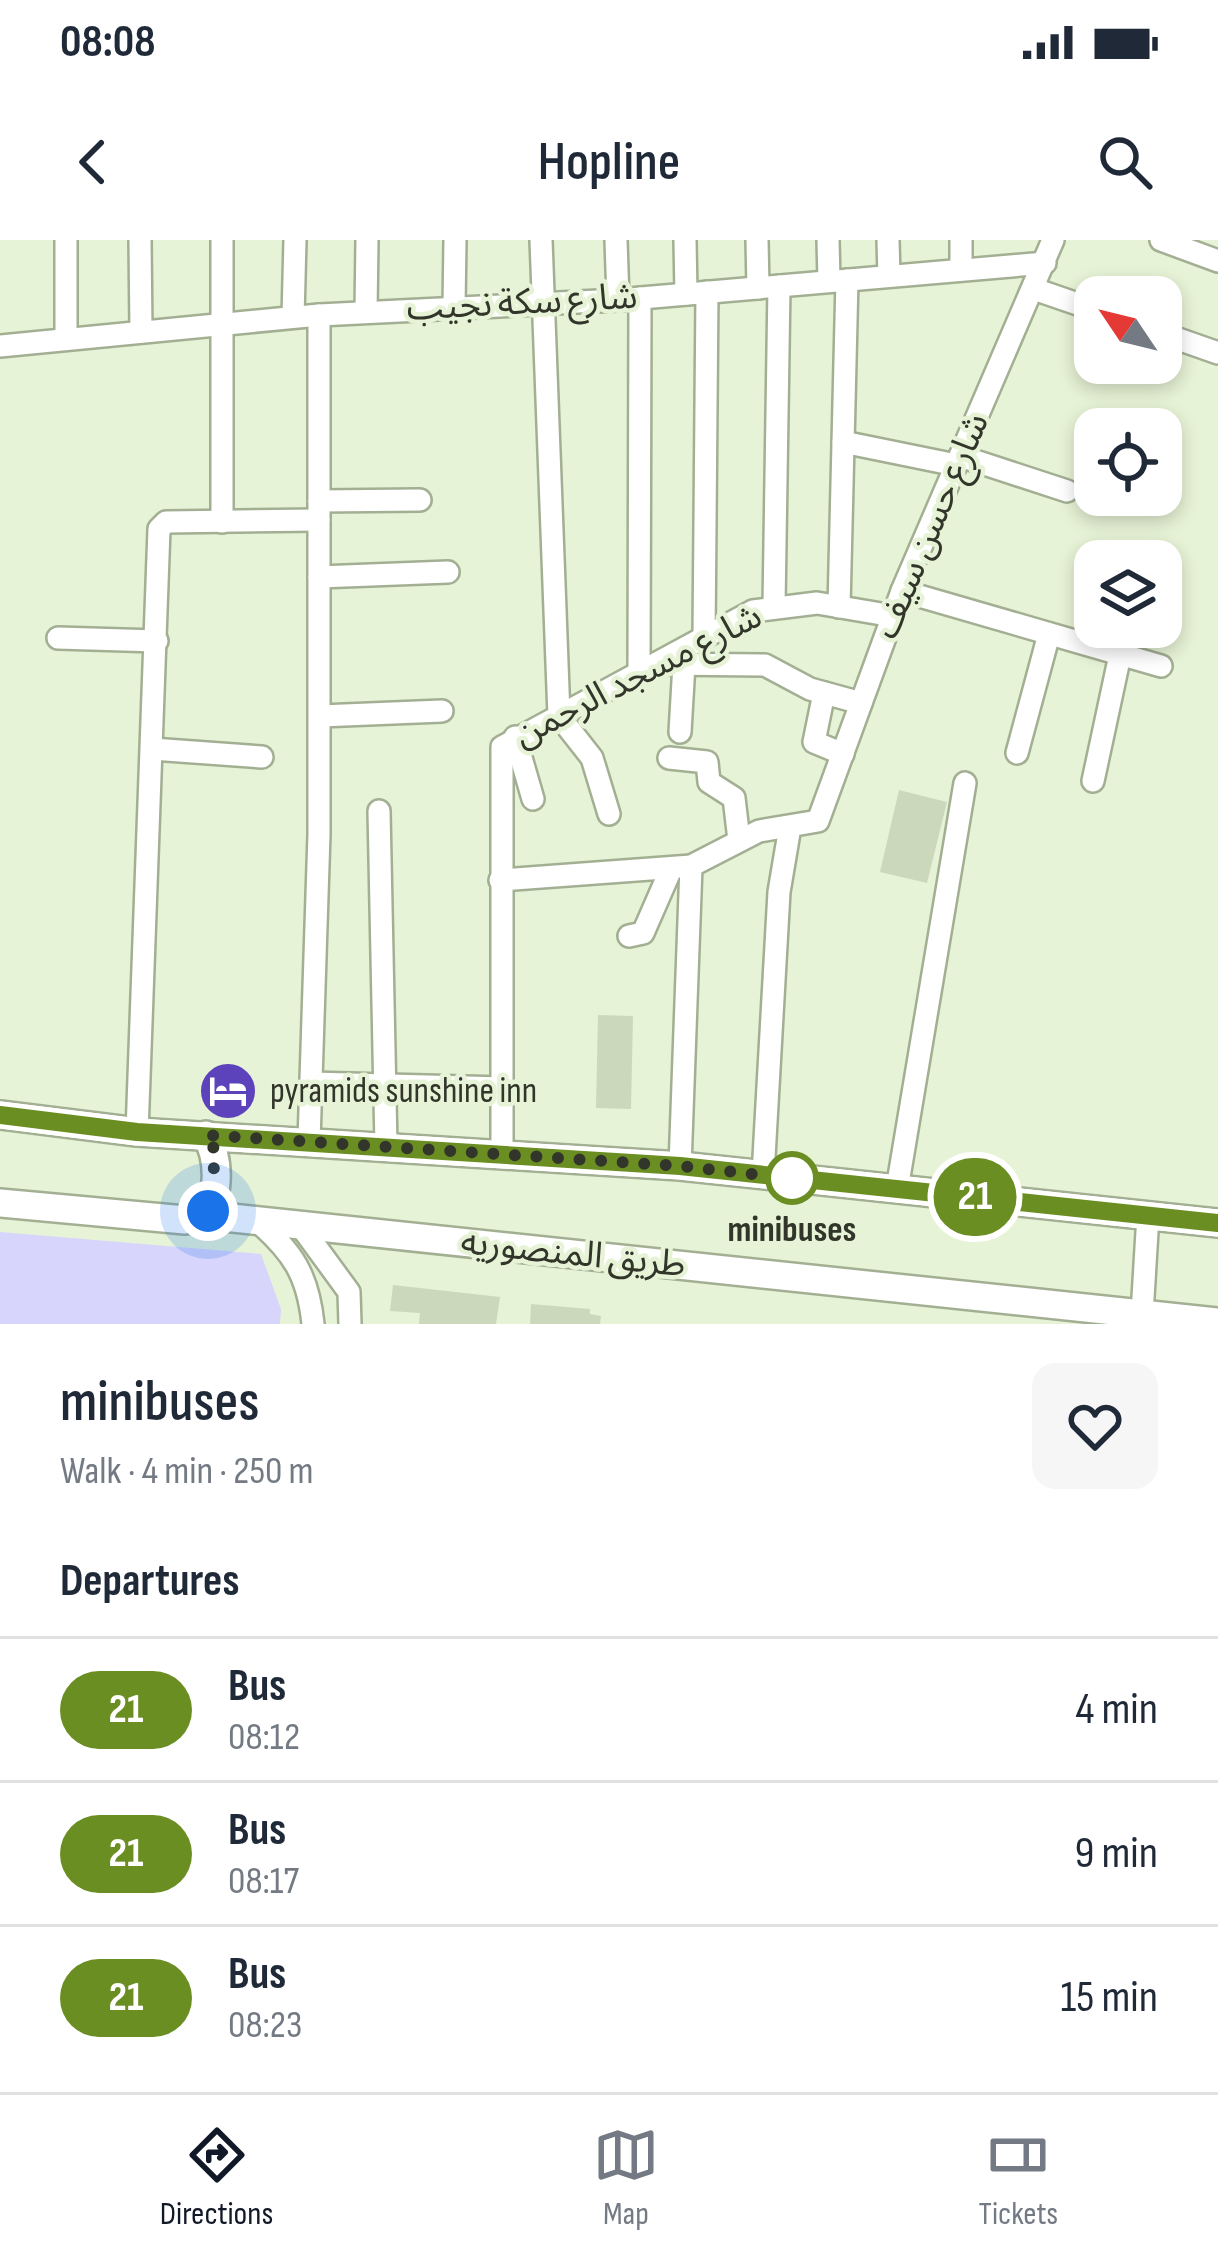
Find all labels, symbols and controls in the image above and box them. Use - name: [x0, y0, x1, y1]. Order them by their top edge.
- text: 08:08: [60, 15, 155, 70]
- icon: back: [60, 129, 126, 195]
- icon: search: [1092, 129, 1158, 195]
- text: Hopline: [538, 130, 680, 195]
- street label: شارع سكة نجيب: [406, 275, 639, 334]
- north arrow: [1074, 276, 1182, 384]
- map controls: [1074, 276, 1182, 648]
- street label: شارع حسن سيف: [865, 407, 1002, 646]
- button: locate: [1074, 408, 1182, 516]
- button: layers: [1074, 540, 1182, 648]
- street label: شارع مسجد الرحمن: [507, 595, 770, 760]
- hotel icon: pyramids sunshine inn: [197, 1060, 259, 1122]
- place label: pyramids sunshine inn: [270, 1070, 537, 1113]
- marker: minibuses: [767, 1153, 817, 1203]
- line badge: 21: [921, 1158, 1029, 1236]
- text: 21: [958, 1171, 992, 1222]
- your location: [178, 1181, 238, 1241]
- place label: minibuses: [728, 1209, 856, 1252]
- street label: طريق المنصوريه: [458, 1221, 688, 1287]
- button: heart: [1032, 1363, 1158, 1489]
- text: minibuses: [60, 1369, 260, 1437]
- text: Walk · 4 min · 250 m: [60, 1448, 314, 1495]
- text: Departures: [60, 1554, 239, 1609]
- text: Bus: [228, 1659, 286, 1714]
- text: 4 min: [1076, 1682, 1158, 1737]
- text: 21: [109, 1684, 143, 1735]
- text: 08:12: [228, 1714, 300, 1761]
- text: Bus: [228, 1803, 286, 1858]
- text: 9 min: [1074, 1826, 1158, 1881]
- text: 21: [109, 1828, 143, 1879]
- text: 08:17: [228, 1858, 299, 1905]
- text: Bus: [228, 1947, 286, 2002]
- text: 15 min: [1061, 1970, 1158, 2025]
- text: 21: [109, 1972, 143, 2023]
- text: 08:23: [228, 2002, 302, 2049]
- tab: Directions: [160, 2122, 273, 2234]
- tab: Map: [593, 2122, 659, 2234]
- tab: Tickets: [978, 2122, 1058, 2234]

